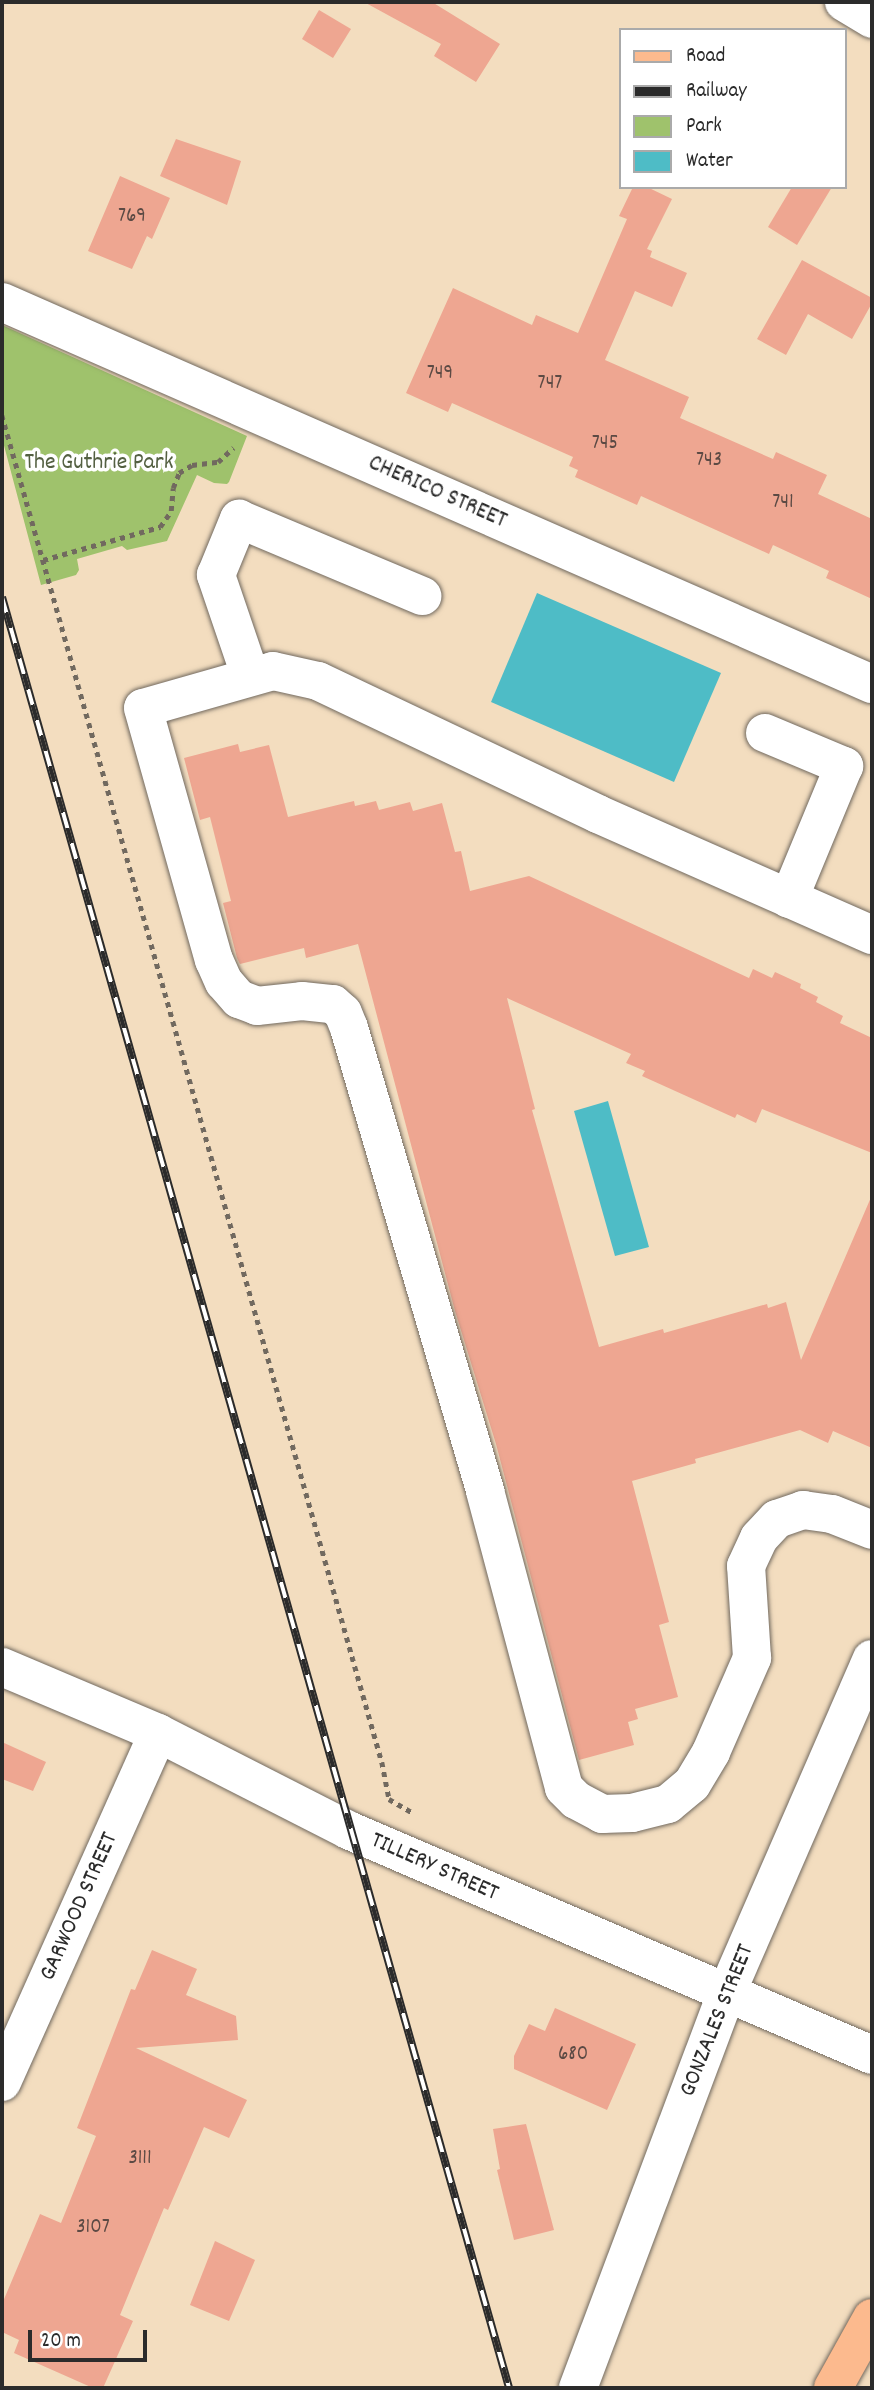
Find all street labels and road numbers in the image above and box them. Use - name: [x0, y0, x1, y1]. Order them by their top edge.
- street label: CHERICO STREET: [363, 450, 511, 536]
- street label: TILLERY STREET: [366, 1827, 502, 1909]
- street label: GARWOOD STREET: [34, 1828, 126, 1986]
- street label: GONZALES STREET: [674, 1941, 762, 2101]

